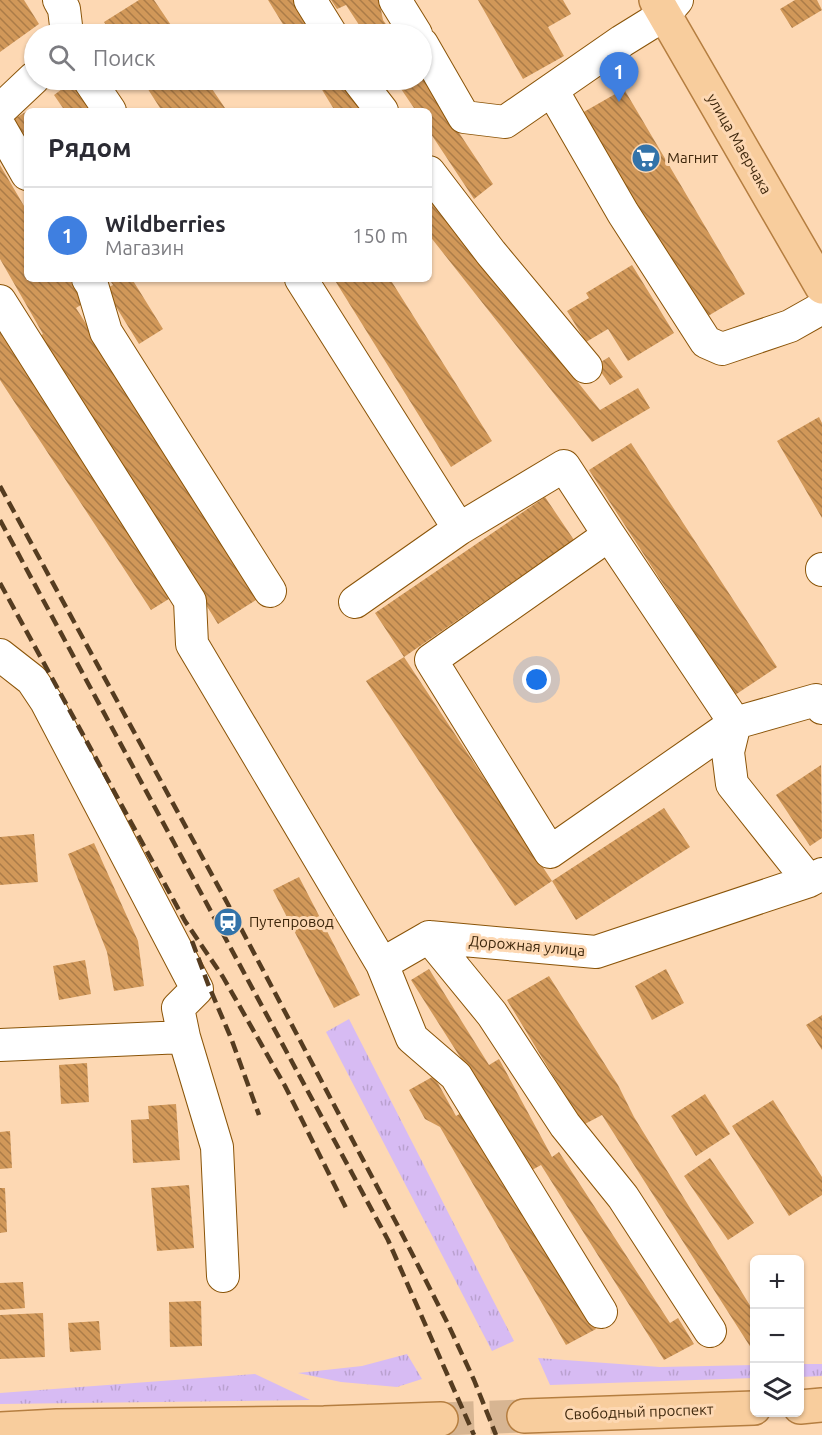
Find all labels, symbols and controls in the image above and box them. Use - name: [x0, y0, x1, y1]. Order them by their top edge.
- search box: [24, 24, 432, 90]
- icon: search: [45, 41, 78, 74]
- text: Поиск: [93, 45, 156, 70]
- pin: 1: [600, 52, 638, 102]
- street label: улица Маерчака: [704, 90, 775, 197]
- text: Рядом: [48, 133, 132, 162]
- supermarket icon: Магнит: [630, 142, 662, 174]
- place label: Магнит: [667, 149, 718, 166]
- text: Wildberries: [105, 211, 226, 236]
- text: 1: [62, 224, 73, 247]
- text: 150 m: [352, 224, 408, 247]
- text: Магазин: [105, 236, 184, 259]
- your location: [522, 665, 551, 694]
- station icon: Путепровод: [212, 906, 244, 938]
- place label: Путепровод: [249, 913, 334, 930]
- street label: Дорожная улица: [468, 932, 586, 959]
- map controls: [750, 1255, 804, 1417]
- button: +: [750, 1255, 804, 1309]
- button: −: [750, 1309, 804, 1363]
- button: layers: [750, 1363, 804, 1417]
- street label: Свободный проспект: [564, 1400, 714, 1423]

